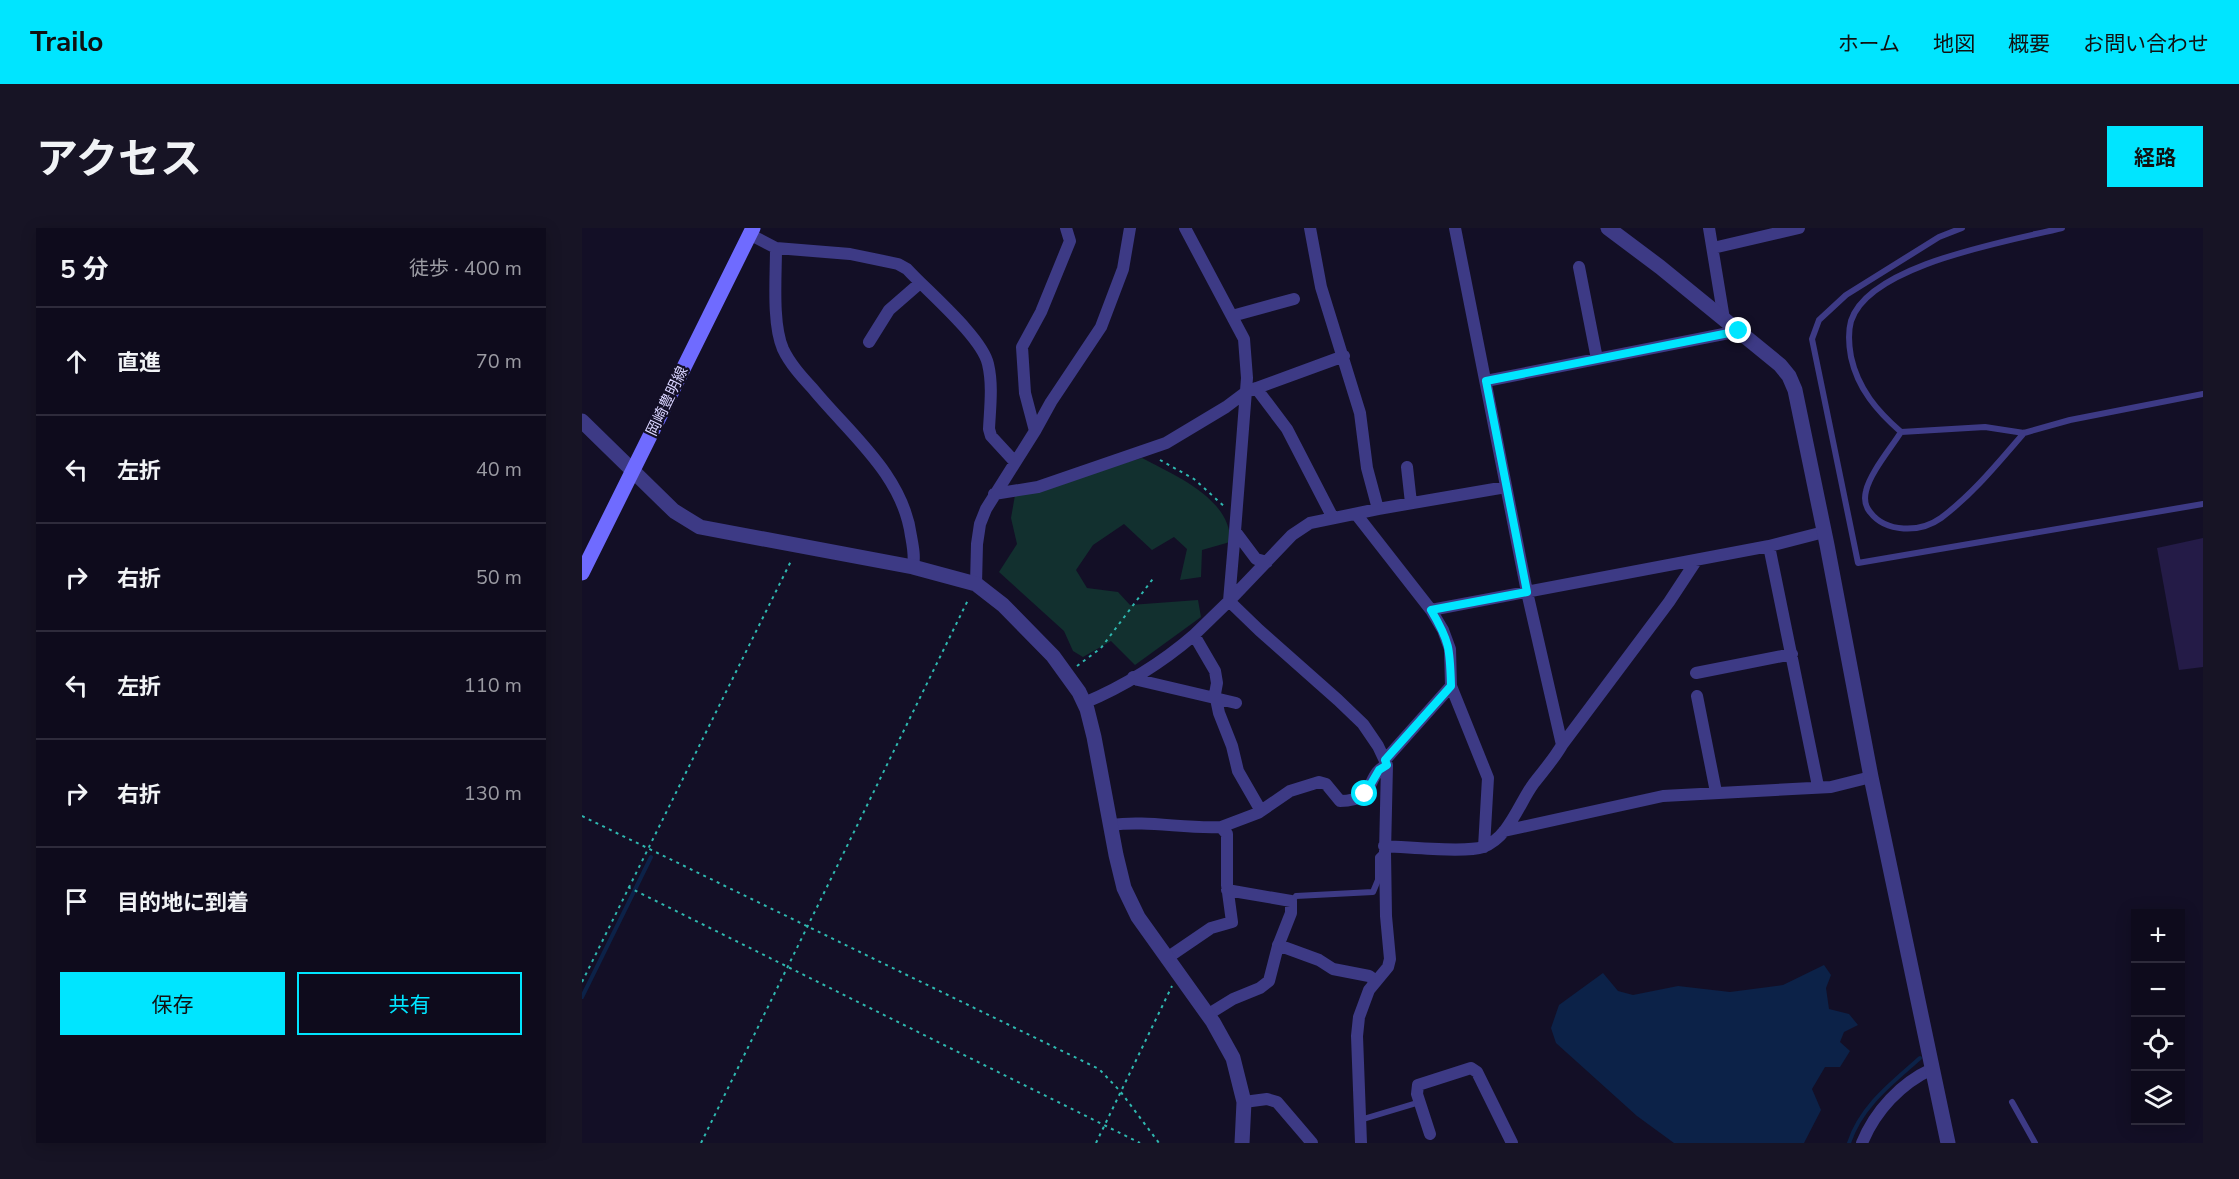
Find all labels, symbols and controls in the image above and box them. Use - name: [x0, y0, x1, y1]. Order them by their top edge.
- text: Trailo: [30, 23, 103, 61]
- text: ホーム: [1838, 30, 1900, 58]
- text: 地図: [1933, 30, 1975, 58]
- text: 概要: [2008, 30, 2050, 58]
- text: お問い合わせ: [2083, 30, 2209, 58]
- button: 経路: [2107, 126, 2203, 187]
- text: アクセス: [36, 131, 202, 188]
- text: 5 分: [60, 252, 109, 287]
- text: 徒歩 · 400 m: [409, 255, 522, 282]
- route end: [1725, 317, 1751, 343]
- icon: ahead: [60, 345, 93, 378]
- text: 直進: [117, 348, 161, 378]
- text: 70 m: [476, 348, 522, 375]
- street label: 岡崎豊明線: [642, 363, 692, 439]
- icon: left: [60, 453, 93, 486]
- text: 左折: [117, 456, 161, 486]
- text: 40 m: [476, 456, 522, 483]
- icon: right: [60, 561, 93, 594]
- text: 右折: [117, 564, 161, 594]
- text: 50 m: [476, 564, 522, 591]
- icon: left: [60, 669, 93, 702]
- text: 左折: [117, 672, 161, 702]
- text: 110 m: [464, 672, 522, 699]
- icon: right: [60, 777, 93, 810]
- text: 右折: [117, 780, 161, 810]
- text: 130 m: [464, 780, 522, 807]
- route start: [1351, 780, 1377, 806]
- icon: arrive: [60, 885, 93, 918]
- text: 目的地に到着: [117, 888, 249, 918]
- map controls: [2131, 909, 2185, 1125]
- button: +: [2131, 909, 2185, 963]
- button: −: [2131, 963, 2185, 1017]
- button: 保存: [60, 972, 285, 1035]
- button: 共有: [297, 972, 522, 1035]
- button: locate: [2131, 1017, 2185, 1071]
- button: layers: [2131, 1071, 2185, 1125]

